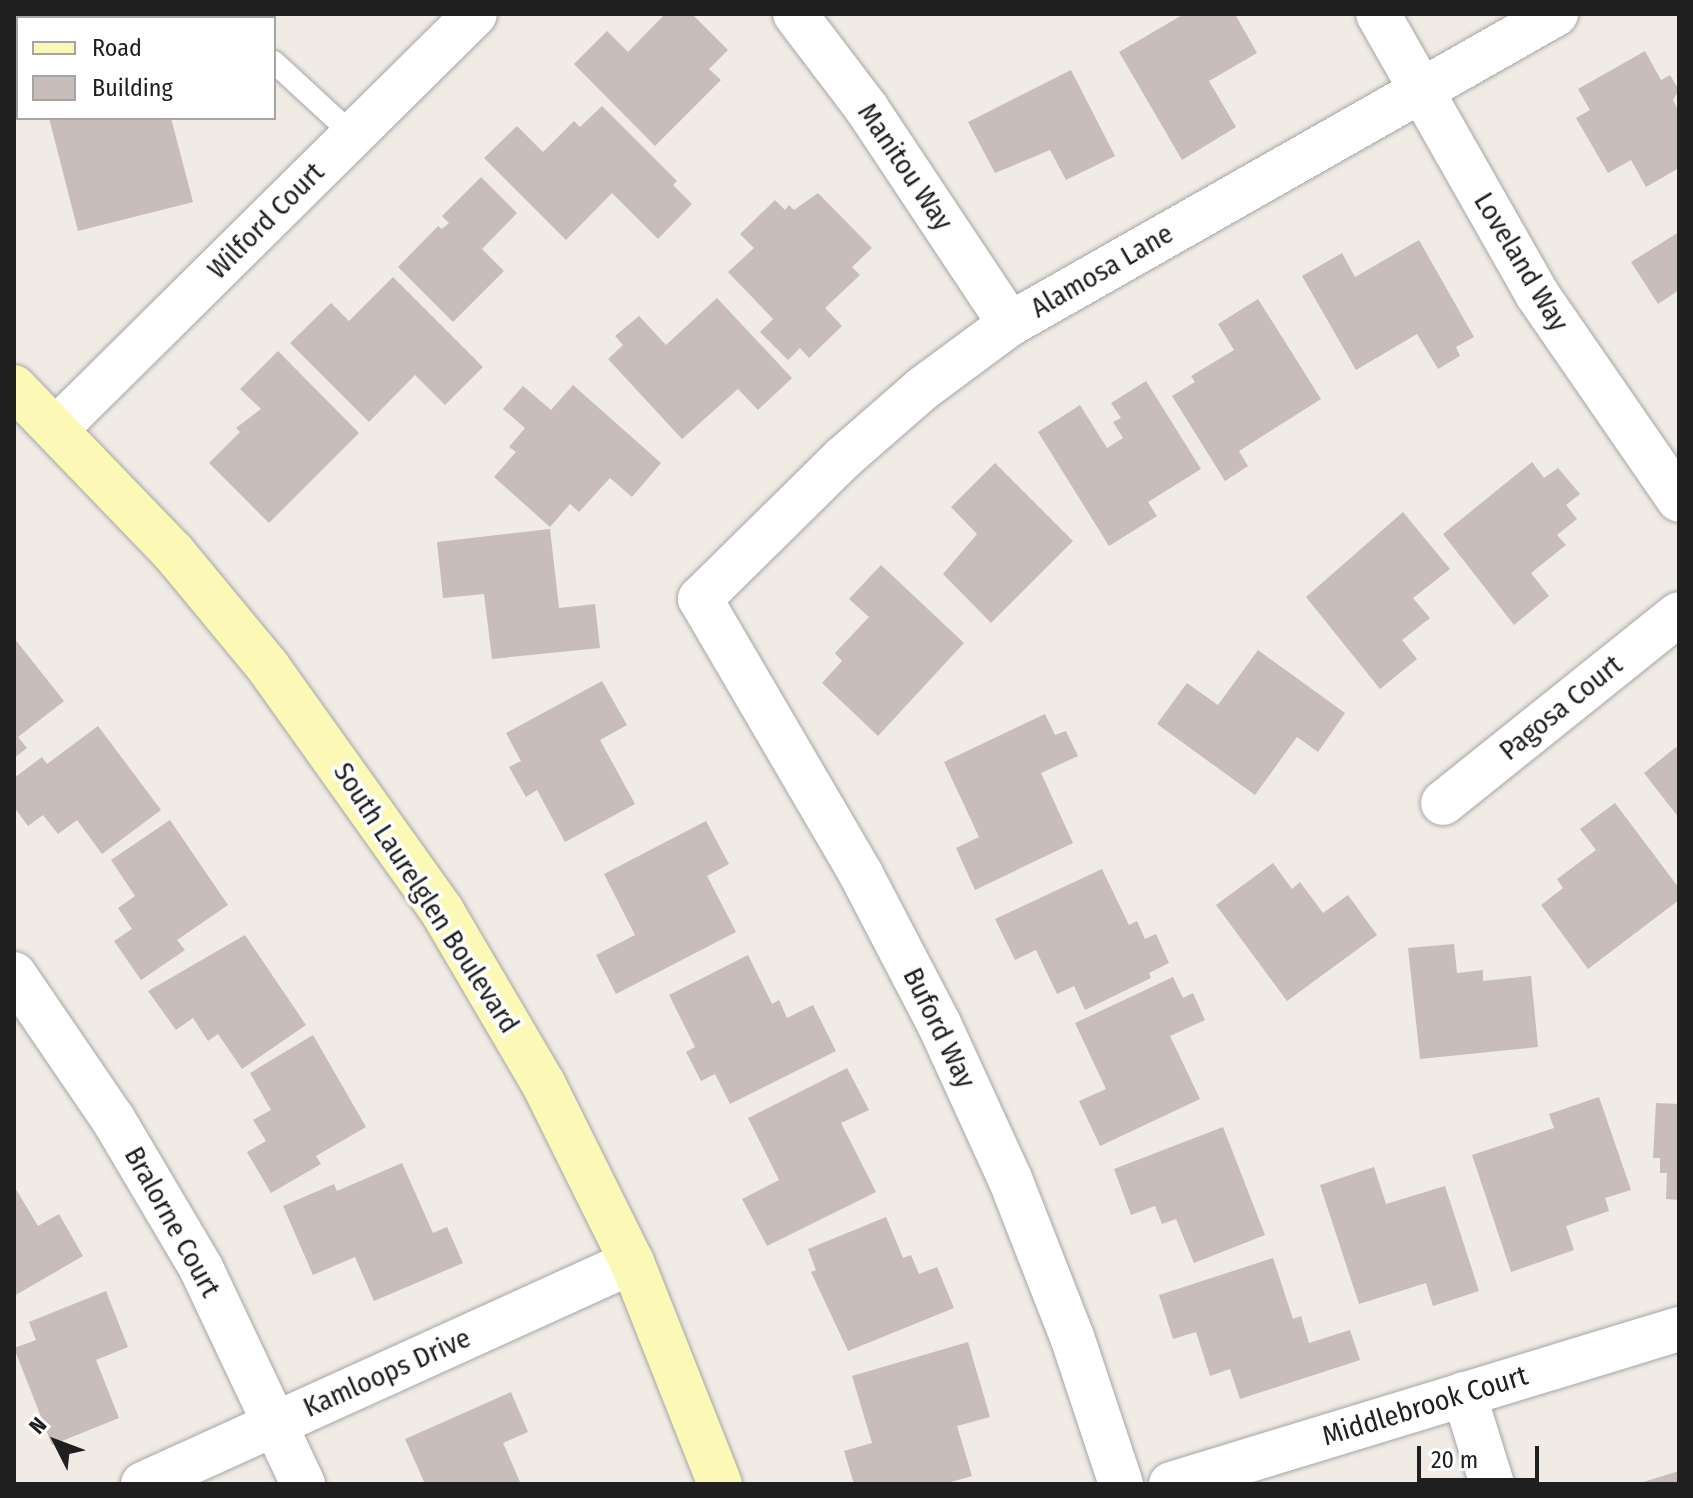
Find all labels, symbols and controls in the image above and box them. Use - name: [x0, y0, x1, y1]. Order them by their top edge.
- legend: [16, 16, 276, 120]
- text: Road: [92, 34, 142, 62]
- text: Building: [92, 74, 173, 102]
- street label: Manitou Way: [850, 97, 960, 237]
- street label: Wilford Court: [201, 156, 331, 286]
- street label: Loveland Way: [1466, 187, 1576, 337]
- street label: Alamosa Lane: [1025, 217, 1179, 325]
- street label: Pagosa Court: [1493, 648, 1629, 768]
- street label: South Laurelglen Boulevard: [326, 757, 526, 1039]
- street label: Buford Way: [896, 962, 982, 1094]
- street label: Bralorne Court: [117, 1141, 227, 1303]
- street label: Kamloops Drive: [298, 1321, 476, 1425]
- street label: Middlebrook Court: [1318, 1359, 1532, 1453]
- north arrow: [16, 1402, 96, 1482]
- text: N: [23, 1412, 52, 1440]
- scale bar: [1421, 1430, 1543, 1480]
- text: 20 m: [1431, 1446, 1478, 1474]

